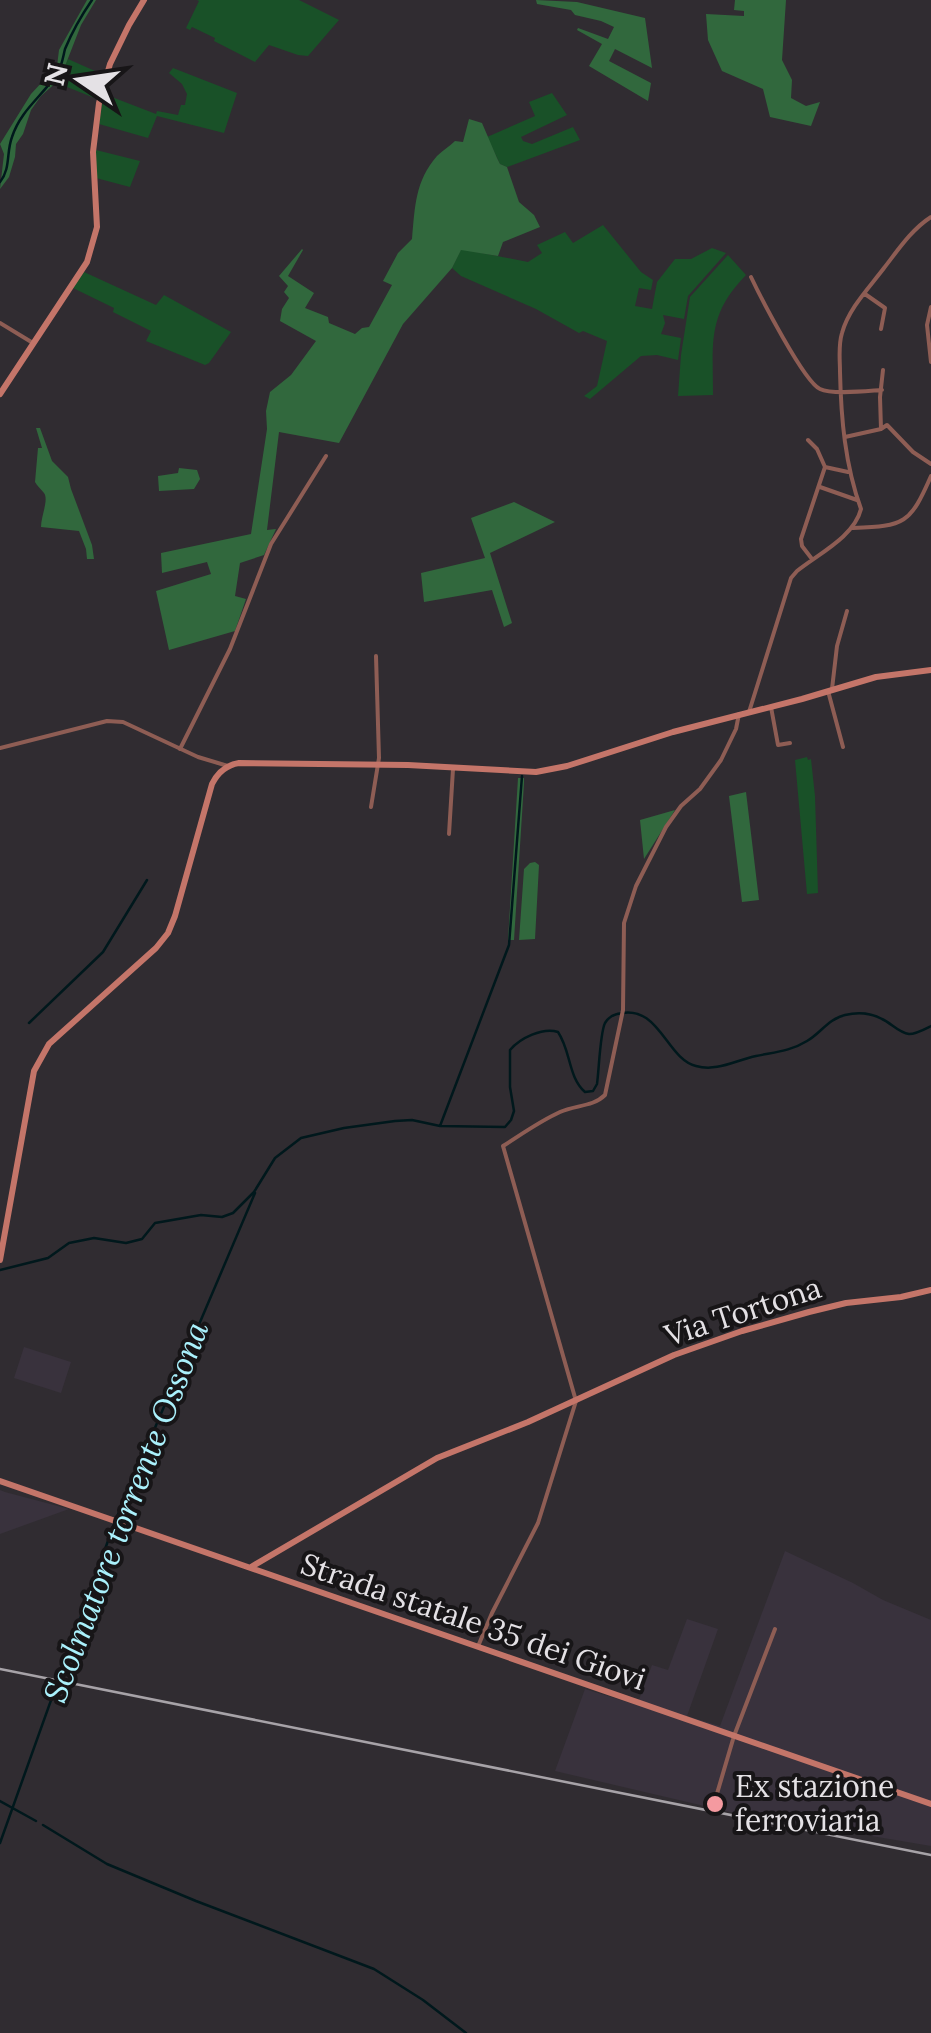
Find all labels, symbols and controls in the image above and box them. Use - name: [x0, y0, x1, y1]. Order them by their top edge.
- north arrow: [30, 30, 130, 130]
- text: N: [36, 60, 76, 89]
- street label: Via Tortona: [659, 1268, 826, 1355]
- water label: Scolmatore torrente Ossona: [34, 1315, 217, 1708]
- street label: Strada statale 35 dei Giovi: [296, 1544, 651, 1698]
- place label: Ex stazione ferroviaria: [735, 1767, 894, 1839]
- marker: Ex stazione ferroviaria: [704, 1793, 726, 1815]

